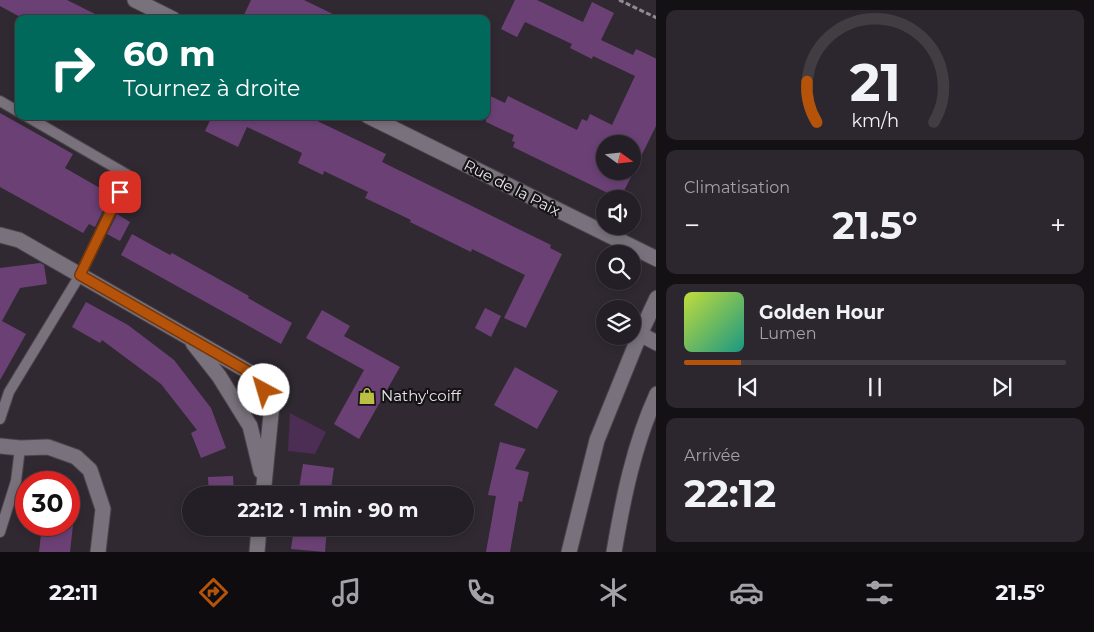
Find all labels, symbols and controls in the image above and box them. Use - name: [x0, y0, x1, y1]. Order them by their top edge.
- text: 60 m: [123, 32, 216, 75]
- icon: right: [40, 35, 105, 100]
- text: 21: [849, 51, 901, 114]
- text: Tournez à droite: [123, 75, 300, 102]
- text: km/h: [851, 110, 899, 131]
- north arrow: [596, 135, 641, 180]
- map controls: [596, 135, 641, 345]
- street label: Rue de la Paix: [461, 155, 563, 220]
- pin: [99, 171, 141, 213]
- icon: arrive: [106, 178, 134, 206]
- text: Climatisation: [684, 178, 790, 197]
- button: sound: [596, 190, 641, 235]
- text: 21.5°: [832, 202, 918, 249]
- text: −: [684, 208, 700, 242]
- text: +: [1050, 208, 1066, 242]
- button: search: [596, 245, 641, 290]
- button: layers: [596, 300, 641, 345]
- text: Golden Hour: [759, 301, 885, 324]
- text: Lumen: [759, 324, 817, 343]
- position arrow: [237, 363, 289, 415]
- icon: previous: [734, 373, 762, 401]
- icon: pause: [861, 373, 889, 401]
- icon: next: [988, 373, 1016, 401]
- shop icon: Nathy'coiff: [357, 386, 377, 406]
- place label: Nathy'coiff: [381, 386, 462, 405]
- text: Arrivée: [684, 446, 740, 465]
- text: 22:12: [684, 470, 776, 517]
- speed limit sign: 30: [15, 471, 80, 536]
- text: 22:12 · 1 min · 90 m: [238, 499, 418, 522]
- icon: directions: [196, 575, 231, 610]
- icon: music: [329, 575, 364, 610]
- icon: phone: [463, 575, 498, 610]
- icon: climate: [596, 575, 631, 610]
- icon: car: [729, 575, 764, 610]
- icon: filters: [862, 575, 897, 610]
- text: 22:11: [49, 579, 98, 606]
- text: 21.5°: [995, 579, 1045, 606]

